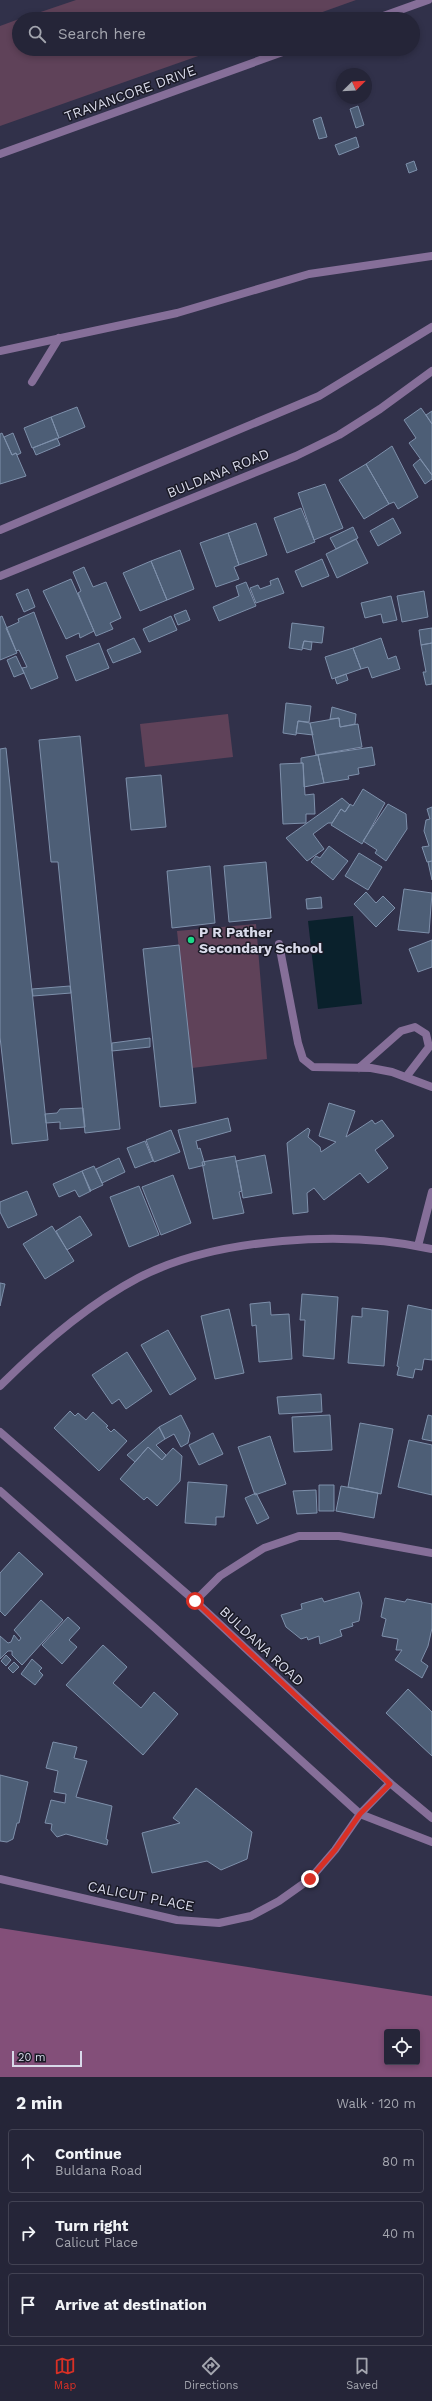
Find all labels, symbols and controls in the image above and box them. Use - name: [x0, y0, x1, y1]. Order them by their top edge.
- search box: [12, 12, 420, 56]
- icon: search: [26, 23, 48, 45]
- text: Search here: [58, 25, 146, 43]
- street label: TRAVANCORE DRIVE: [62, 62, 198, 124]
- north arrow: [336, 68, 372, 104]
- street label: BULDANA ROAD: [165, 445, 271, 501]
- place label: P R Pather Secondary School: [199, 924, 323, 956]
- marker: P R Pather Secondary School: [186, 935, 196, 945]
- route start: [186, 1592, 204, 1610]
- street label: BULDANA ROAD: [217, 1603, 307, 1689]
- route end: [301, 1870, 319, 1888]
- street label: CALICUT PLACE: [86, 1878, 196, 1914]
- map controls: [384, 2029, 420, 2065]
- button: locate: [384, 2029, 420, 2065]
- scale bar: [12, 2049, 82, 2068]
- text: 20 m: [18, 2051, 46, 2064]
- text: 2 min: [16, 2093, 62, 2113]
- text: Walk · 120 m: [337, 2096, 416, 2111]
- text: Continue: [55, 2145, 122, 2163]
- icon: ahead: [17, 2150, 39, 2172]
- text: 80 m: [382, 2154, 415, 2169]
- text: Buldana Road: [55, 2163, 142, 2178]
- text: Turn right: [55, 2217, 128, 2235]
- icon: right: [17, 2222, 39, 2244]
- text: 40 m: [382, 2226, 415, 2241]
- text: Calicut Place: [55, 2235, 138, 2250]
- icon: arrive: [17, 2294, 39, 2316]
- text: Arrive at destination: [55, 2296, 207, 2314]
- tab: Map: [54, 2355, 76, 2392]
- tab: Directions: [184, 2355, 238, 2392]
- tab: Saved: [346, 2355, 378, 2392]

